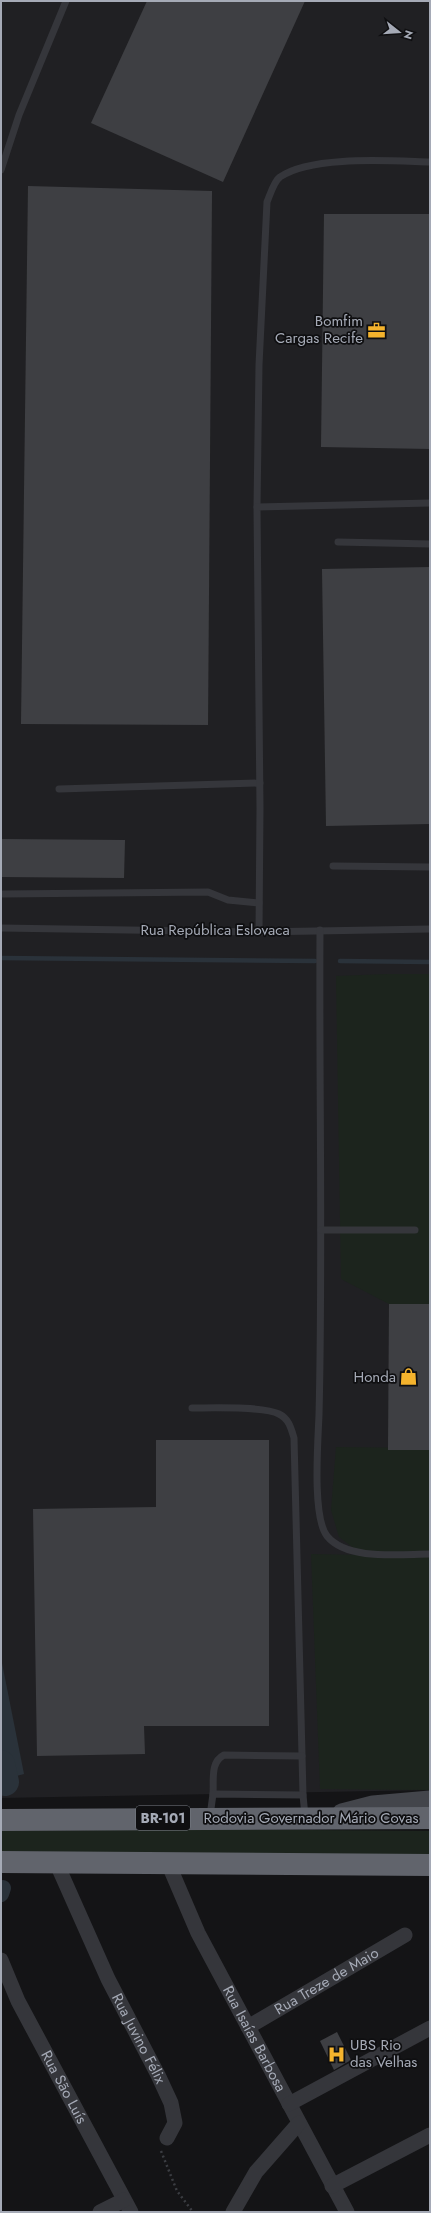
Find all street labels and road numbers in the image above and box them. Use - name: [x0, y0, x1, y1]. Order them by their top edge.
- street label: Rua República Eslovaca: [140, 919, 290, 941]
- road number: BR-101: [136, 1806, 190, 1830]
- street label: Rodovia Governador Mário Covas: [204, 1807, 418, 1829]
- street label: Rua Treze de Maio: [270, 1942, 383, 2020]
- street label: Rua Isaías Barbosa: [217, 1982, 292, 2096]
- street label: Rua Juvino Félix: [106, 1989, 172, 2088]
- street label: Rua São Luís: [35, 2046, 93, 2128]

